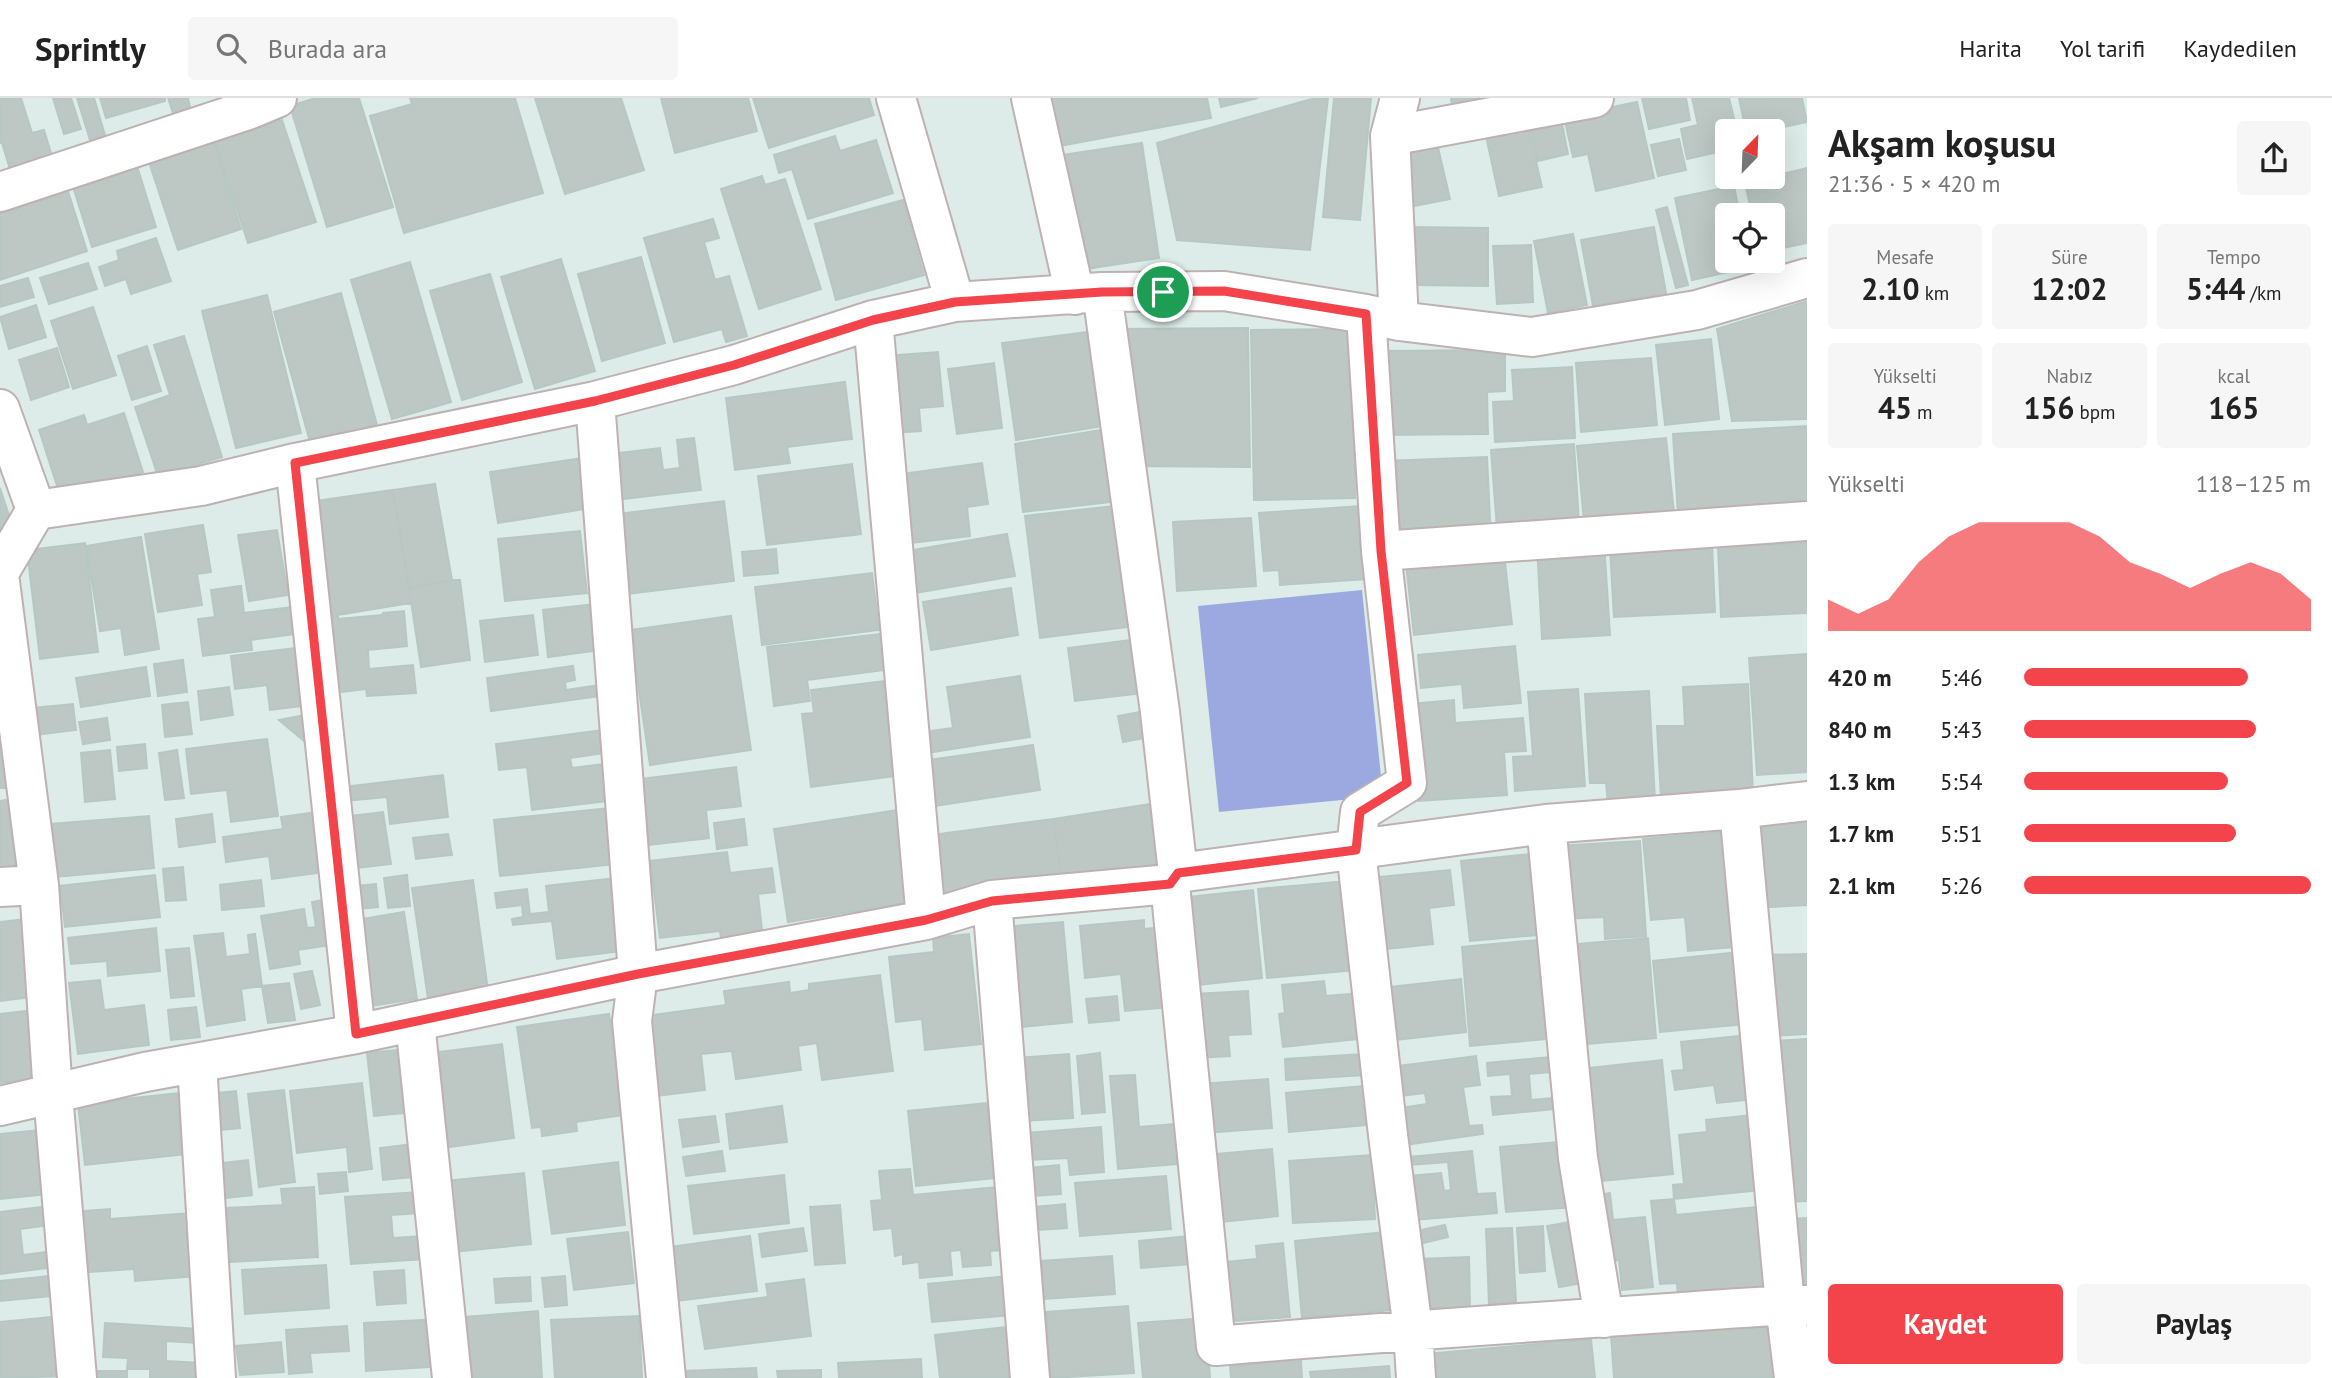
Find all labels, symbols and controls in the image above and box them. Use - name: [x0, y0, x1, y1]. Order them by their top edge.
- search box: [188, 17, 678, 80]
- text: Sprintly: [35, 27, 146, 70]
- icon: search: [212, 29, 250, 67]
- text: Burada ara: [268, 32, 387, 65]
- text: Harita: [1959, 33, 2022, 64]
- text: Yol tarifi: [2060, 33, 2145, 64]
- text: Kaydedilen: [2183, 33, 2297, 64]
- text: Akşam koşusu: [1828, 118, 2056, 167]
- north arrow: [1715, 119, 1785, 189]
- map controls: [1715, 119, 1785, 273]
- button: share: [2237, 121, 2311, 195]
- text: 21:36 · 5 × 420 m: [1828, 169, 2000, 198]
- button: locate: [1715, 203, 1785, 273]
- text: Mesafe: [1876, 245, 1934, 269]
- text: Süre: [2051, 245, 2088, 269]
- text: Tempo: [2207, 245, 2261, 269]
- pin: [1133, 262, 1193, 322]
- text: 2.10: [1861, 269, 1920, 308]
- text: 12:02: [2031, 269, 2108, 308]
- text: 5:44: [2186, 269, 2245, 308]
- icon: arrive: [1144, 273, 1182, 311]
- text: km: [1920, 281, 1949, 305]
- text: /km: [2245, 281, 2282, 305]
- text: Yükselti: [1873, 364, 1937, 388]
- text: Nabız: [2046, 364, 2093, 388]
- text: kcal: [2218, 364, 2250, 388]
- text: 45: [1878, 388, 1912, 427]
- text: 156: [2023, 388, 2074, 427]
- text: 165: [2208, 388, 2259, 427]
- text: m: [1912, 400, 1932, 424]
- text: bpm: [2074, 400, 2116, 424]
- text: Yükselti: [1828, 469, 1905, 498]
- text: 118–125 m: [2196, 469, 2311, 498]
- text: 420 m: [1828, 663, 1891, 692]
- text: 5:46: [1940, 663, 1983, 692]
- text: 840 m: [1828, 715, 1891, 744]
- text: 5:43: [1940, 715, 1983, 744]
- text: 1.3 km: [1828, 767, 1895, 796]
- text: 5:54: [1940, 767, 1983, 796]
- text: 1.7 km: [1828, 819, 1894, 848]
- text: 5:51: [1940, 819, 1983, 848]
- text: 2.1 km: [1828, 871, 1895, 900]
- text: 5:26: [1940, 871, 1983, 900]
- button: Kaydet: [1828, 1284, 2063, 1364]
- button: Paylaş: [2077, 1284, 2311, 1364]

